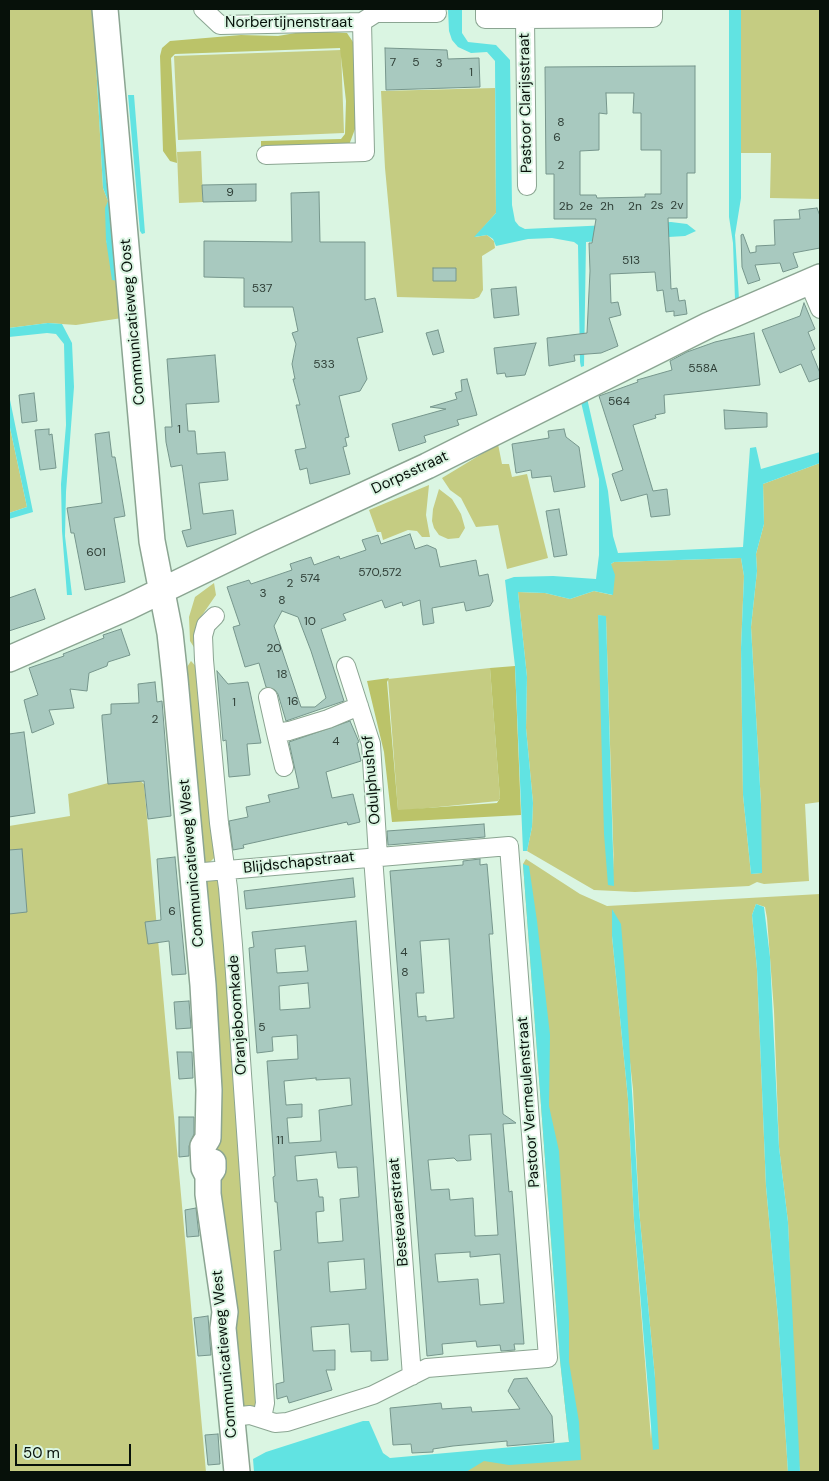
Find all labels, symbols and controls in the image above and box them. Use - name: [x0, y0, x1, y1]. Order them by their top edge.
- street label: Norbertijnenstraat: [225, 14, 353, 32]
- street label: Pastoor Clarijsstraat: [516, 33, 536, 173]
- house number: 7: [390, 56, 396, 70]
- house number: 5: [412, 56, 420, 70]
- house number: 3: [435, 57, 443, 71]
- house number: 1: [469, 66, 473, 80]
- house number: 8: [557, 116, 565, 130]
- house number: 6: [553, 131, 561, 145]
- house number: 2: [558, 159, 564, 173]
- house number: 9: [226, 186, 234, 200]
- house number: 2s: [651, 199, 663, 213]
- house number: 2v: [670, 199, 684, 213]
- house number: 2b: [559, 200, 573, 214]
- house number: 2e: [579, 200, 593, 214]
- house number: 2h: [600, 200, 614, 214]
- house number: 2n: [628, 200, 642, 214]
- street label: Communicatieweg Oost: [117, 238, 149, 406]
- house number: 513: [622, 254, 640, 268]
- house number: 537: [252, 282, 272, 296]
- house number: 533: [313, 358, 335, 372]
- house number: 558A: [688, 362, 718, 376]
- house number: 564: [608, 395, 630, 409]
- house number: 1: [177, 423, 181, 437]
- street label: Dorpsstraat: [369, 447, 451, 499]
- house number: 601: [86, 546, 106, 560]
- house number: 570,572: [358, 566, 402, 580]
- house number: 574: [300, 572, 320, 586]
- house number: 2: [287, 577, 293, 591]
- house number: 3: [259, 587, 267, 601]
- house number: 8: [278, 594, 286, 608]
- house number: 10: [304, 615, 316, 629]
- house number: 20: [267, 642, 281, 656]
- house number: 18: [276, 668, 288, 682]
- house number: 16: [287, 695, 299, 709]
- house number: 1: [232, 696, 236, 710]
- house number: 2: [152, 713, 158, 727]
- house number: 4: [332, 735, 340, 749]
- street label: Odulphushof: [359, 735, 385, 825]
- street label: Communicatieweg West: [176, 778, 208, 948]
- street label: Blijdschapstraat: [242, 848, 356, 878]
- house number: 6: [168, 905, 176, 919]
- house number: 4: [400, 946, 408, 960]
- street label: Oranjeboomkade: [225, 954, 251, 1076]
- house number: 8: [401, 966, 409, 980]
- street label: Pastoor Vermeulenstraat: [514, 1016, 544, 1188]
- house number: 5: [258, 1021, 266, 1035]
- house number: 11: [276, 1134, 284, 1148]
- street label: Bestevaerstraat: [385, 1157, 413, 1267]
- street label: Communicatieweg West: [209, 1269, 241, 1439]
- scale bar: [18, 1434, 134, 1466]
- text: 50 m: [23, 1443, 60, 1463]

